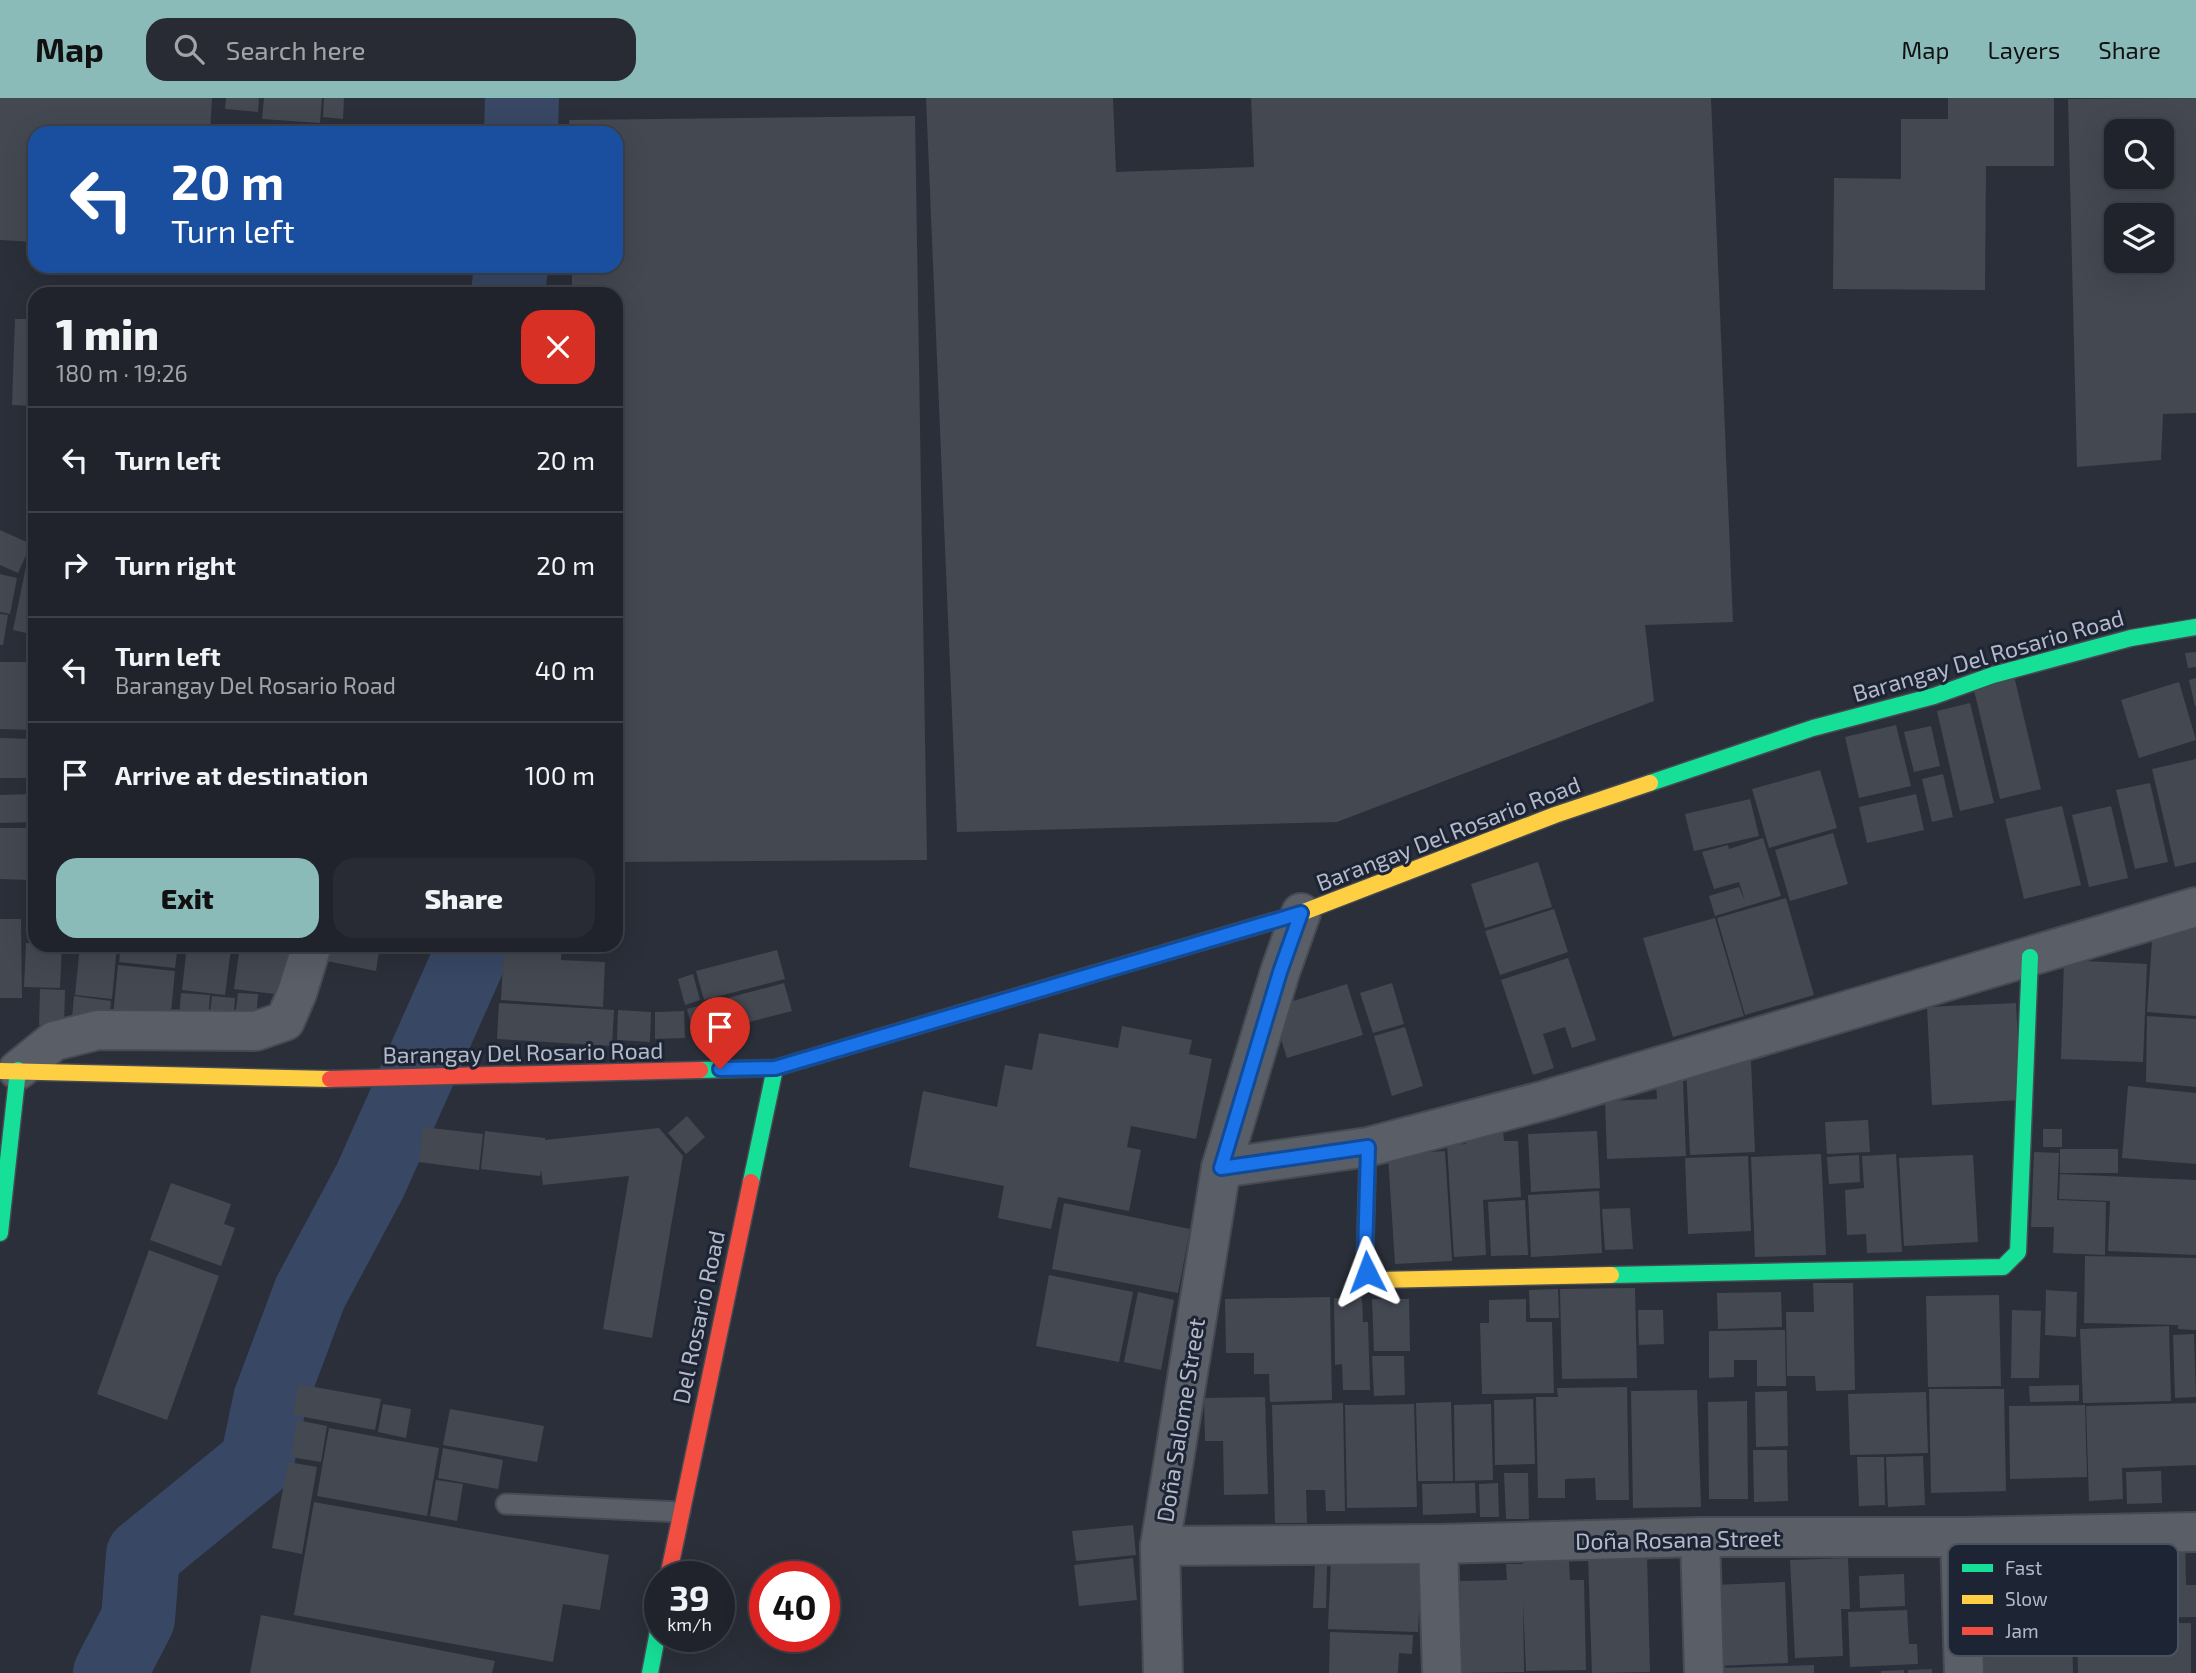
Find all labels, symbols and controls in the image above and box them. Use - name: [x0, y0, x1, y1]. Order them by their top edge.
- search box: [146, 18, 636, 81]
- text: Map: [35, 29, 104, 69]
- icon: search: [170, 30, 208, 68]
- text: Search here: [226, 34, 365, 65]
- text: Map: [1901, 35, 1949, 64]
- text: Layers: [1987, 35, 2060, 64]
- text: Share: [2098, 35, 2161, 64]
- map controls: [2104, 119, 2174, 273]
- button: search: [2104, 119, 2174, 189]
- text: 20 m: [171, 151, 284, 210]
- icon: left: [56, 154, 147, 245]
- button: layers: [2104, 203, 2174, 273]
- text: Turn left: [171, 211, 295, 249]
- text: 1 min: [56, 308, 159, 358]
- button: close: [521, 310, 595, 384]
- text: 180 m · 19:26: [56, 359, 188, 387]
- icon: left: [56, 441, 94, 479]
- text: Turn left: [115, 444, 221, 475]
- text: 20 m: [536, 444, 595, 475]
- icon: right: [56, 546, 94, 584]
- text: Turn right: [115, 549, 236, 580]
- text: 20 m: [536, 549, 595, 580]
- street label: Barangay Del Rosario Road: [1849, 603, 2127, 707]
- text: Turn left: [115, 640, 221, 671]
- icon: left: [56, 651, 94, 689]
- text: 40 m: [535, 654, 595, 685]
- text: Barangay Del Rosario Road: [115, 671, 396, 699]
- icon: arrive: [56, 756, 94, 794]
- text: Arrive at destination: [115, 759, 368, 790]
- text: 100 m: [525, 759, 595, 790]
- street label: Barangay Del Rosario Road: [1312, 770, 1584, 896]
- button: Exit: [56, 858, 319, 938]
- button: Share: [333, 858, 595, 938]
- pin: [690, 997, 750, 1069]
- icon: arrive: [701, 1008, 739, 1046]
- street label: Barangay Del Rosario Road: [382, 1036, 664, 1068]
- street label: Del Rosario Road: [666, 1228, 730, 1406]
- position arrow: [1330, 1235, 1404, 1309]
- street label: Doña Salome Street: [1150, 1316, 1210, 1524]
- street label: Doña Rosana Street: [1575, 1523, 1781, 1555]
- legend: [1948, 1544, 2178, 1656]
- text: Fast: [2005, 1556, 2042, 1579]
- speed limit sign: 40: [749, 1561, 840, 1652]
- text: 39: [669, 1576, 710, 1618]
- text: Slow: [2005, 1587, 2048, 1610]
- text: km/h: [667, 1613, 712, 1635]
- text: Jam: [2005, 1619, 2039, 1642]

